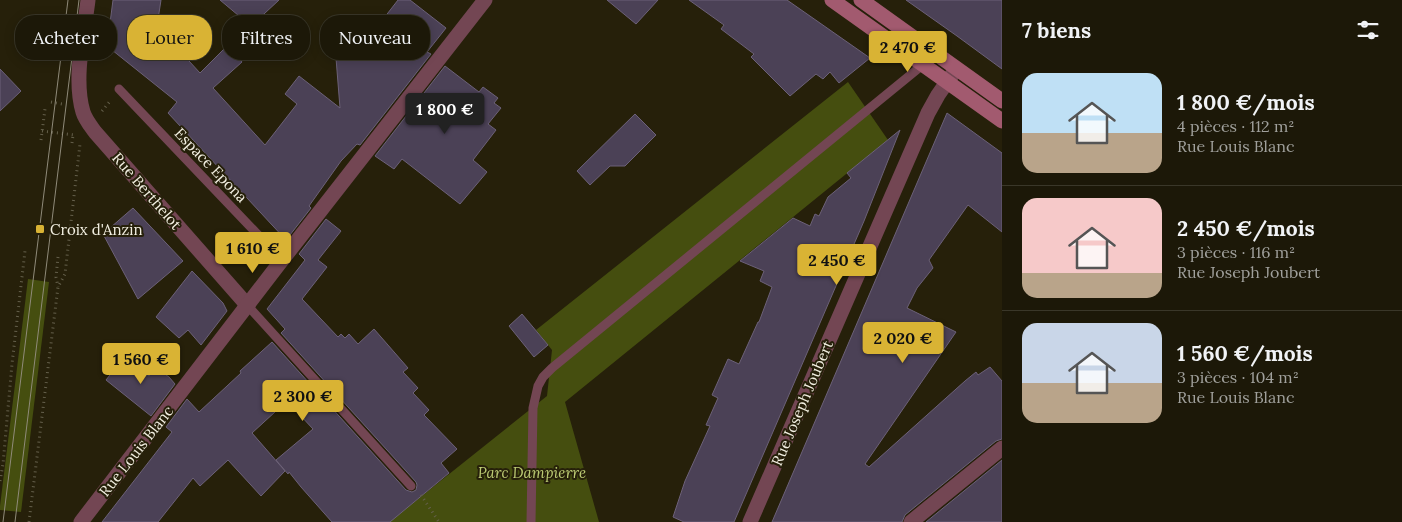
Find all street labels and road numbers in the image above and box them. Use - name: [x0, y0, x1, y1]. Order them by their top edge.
- street label: Espace Epona: [171, 124, 252, 207]
- street label: Rue Berthelot: [108, 149, 186, 234]
- street label: Rue Joseph Joubert: [767, 337, 837, 468]
- street label: Rue Louis Blanc: [95, 402, 177, 500]

